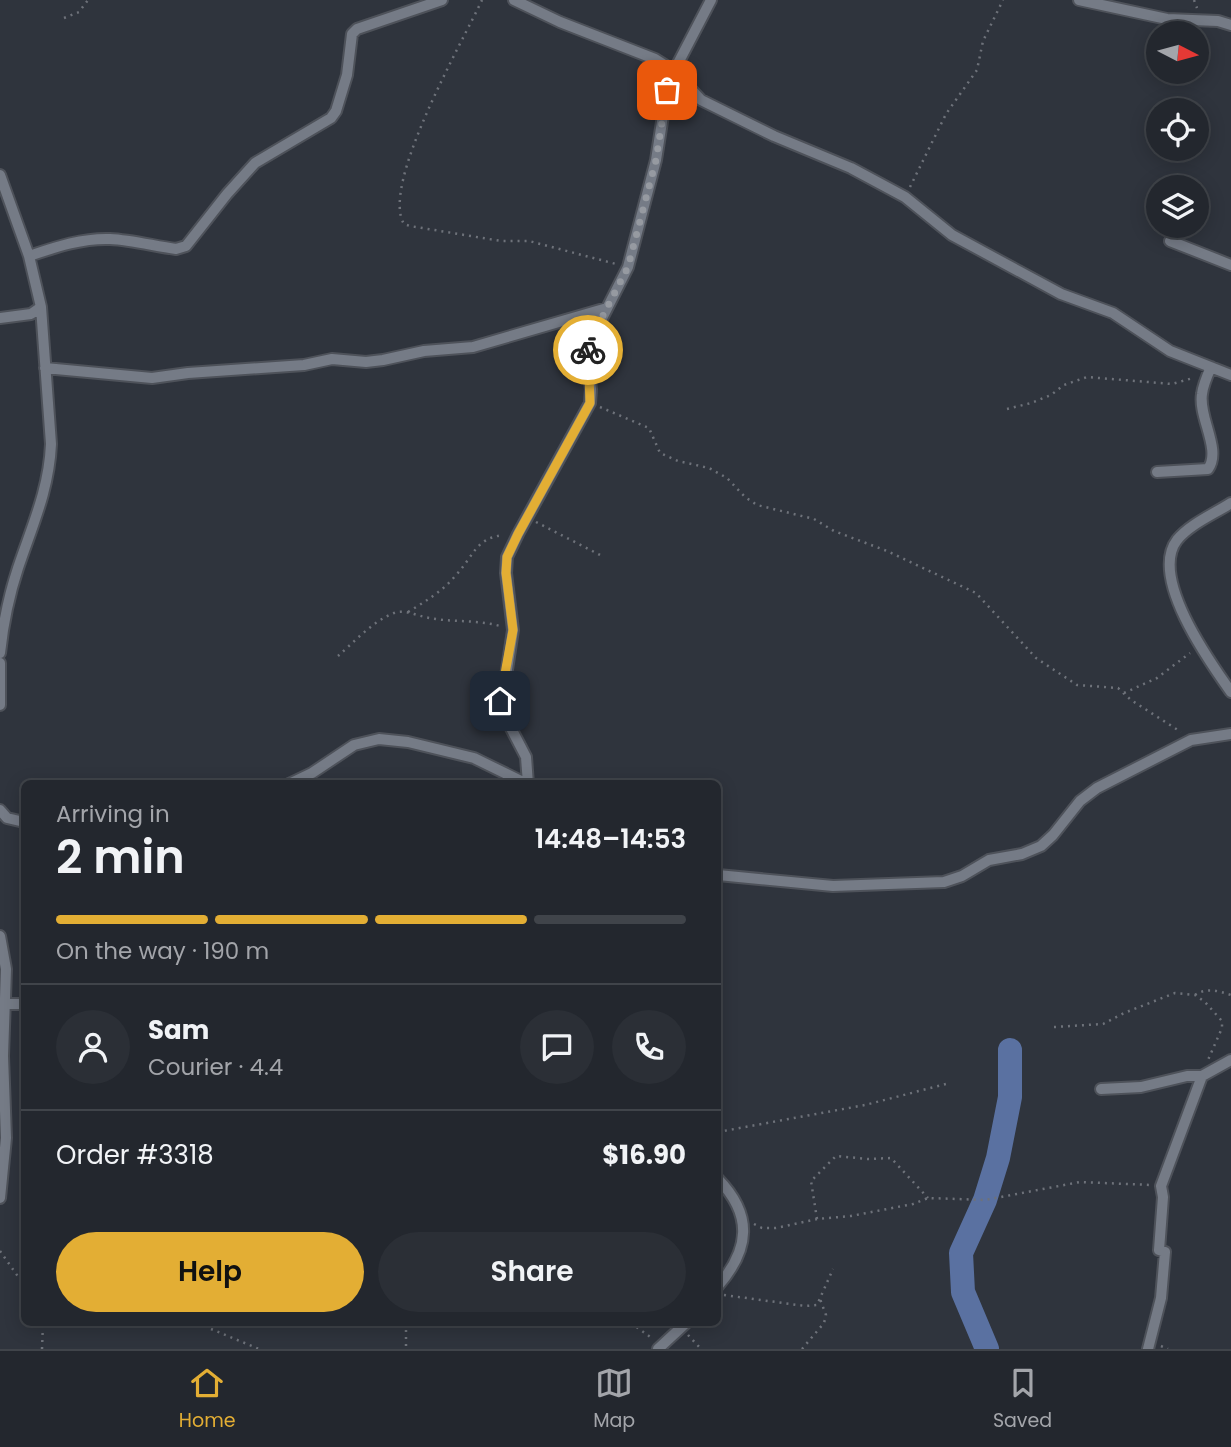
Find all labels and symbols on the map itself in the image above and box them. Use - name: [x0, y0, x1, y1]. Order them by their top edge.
- north arrow: [1146, 21, 1209, 84]
- pin: [637, 60, 697, 120]
- courier: [553, 315, 623, 385]
- pin: [470, 671, 530, 731]

